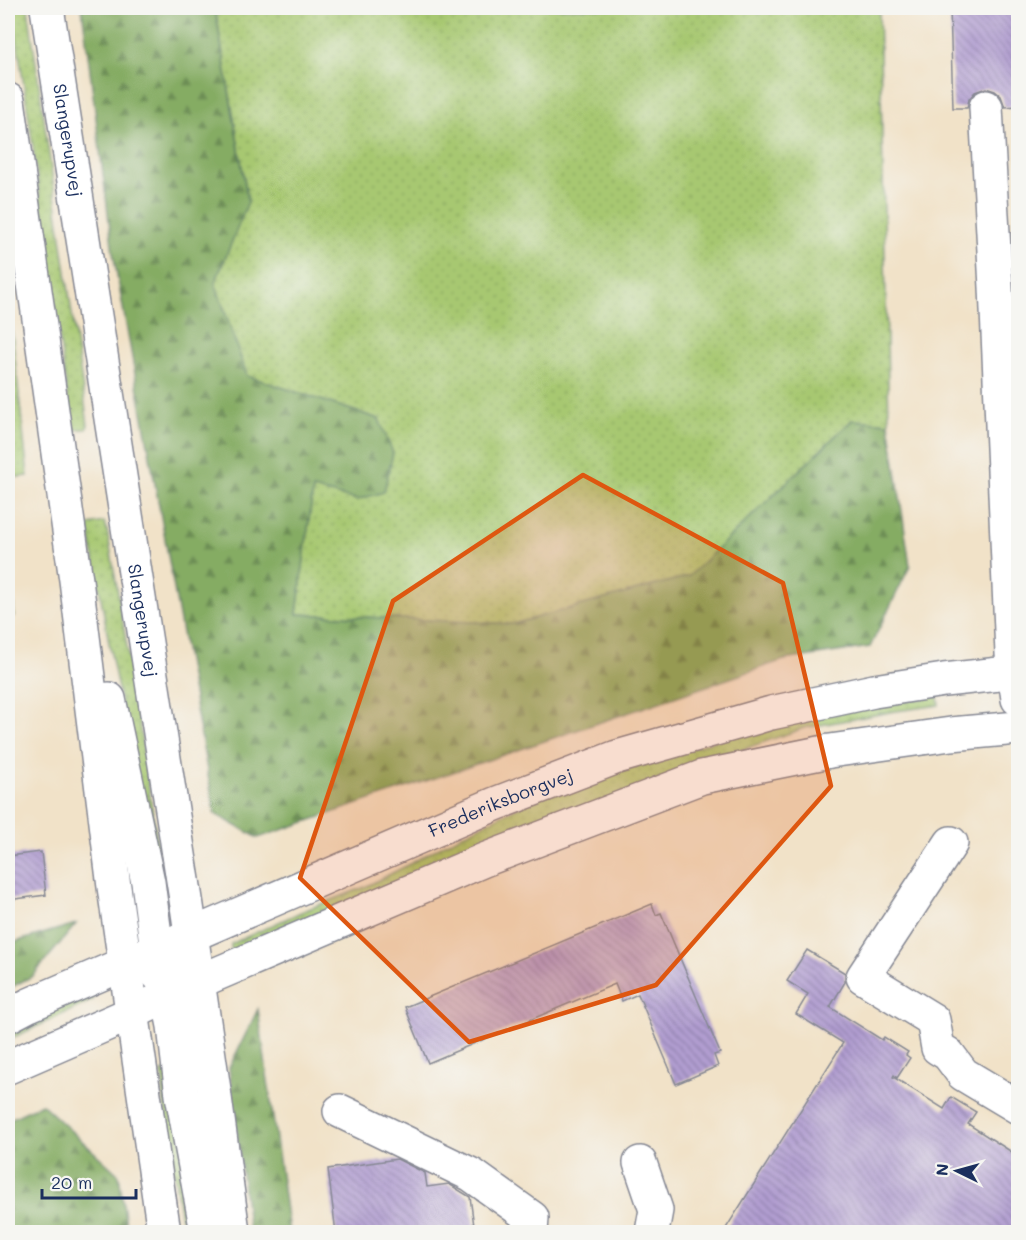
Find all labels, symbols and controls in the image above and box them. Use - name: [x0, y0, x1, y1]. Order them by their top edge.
- street label: Slangerupvej: [48, 82, 89, 199]
- street label: Slangerupvej: [123, 562, 164, 679]
- street label: Frederiksborgvej: [424, 762, 576, 842]
- north arrow: [927, 1141, 987, 1201]
- scale bar: [42, 1162, 136, 1200]
- text: N: [931, 1163, 953, 1177]
- text: 20 m: [51, 1170, 92, 1194]

